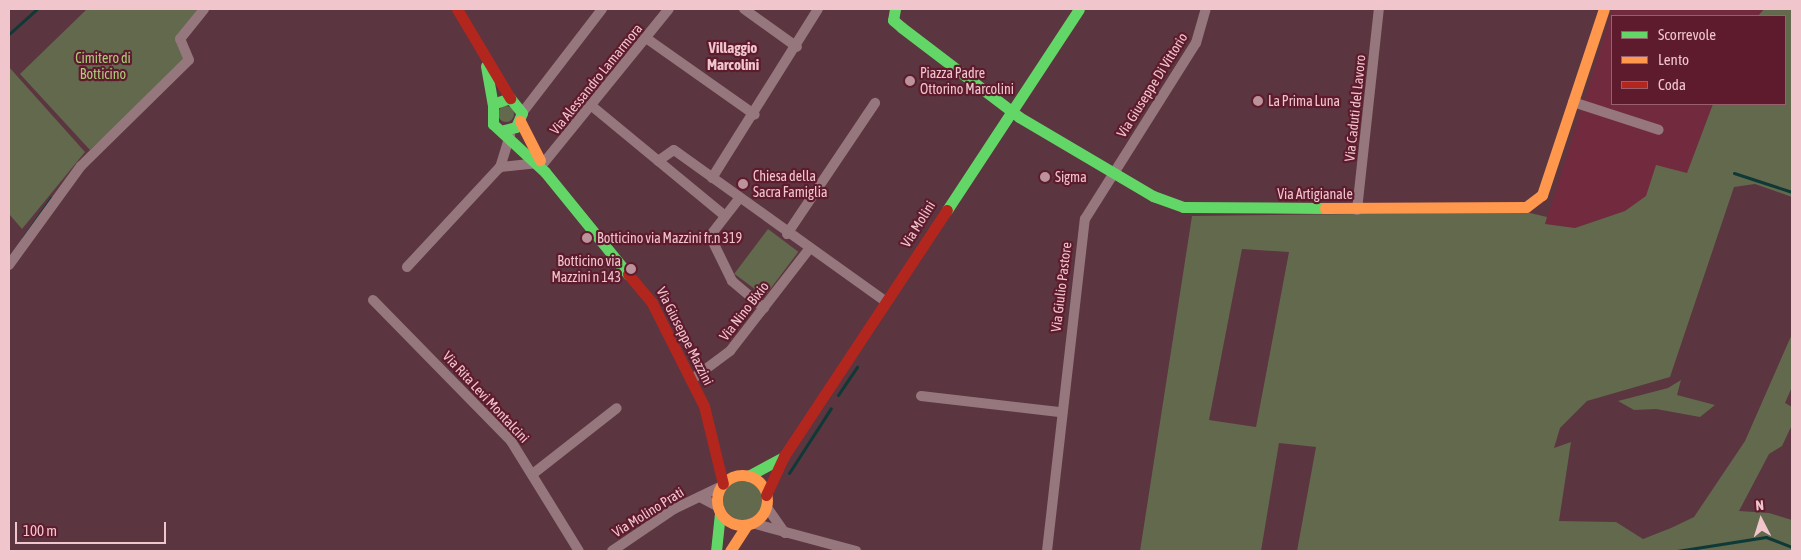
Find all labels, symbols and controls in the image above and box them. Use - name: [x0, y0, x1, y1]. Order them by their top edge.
- legend: [1611, 15, 1786, 105]
- street label: Via Alessandro Lamarmora: [546, 20, 646, 138]
- text: Scorrevole: [1658, 26, 1716, 43]
- street label: Via Giuseppe Di Vittorio: [1113, 30, 1191, 140]
- district label: Villaggio Marcolini: [707, 38, 759, 73]
- park label: Cimitero di Botticino: [75, 50, 131, 82]
- text: Lento: [1658, 51, 1689, 68]
- street label: Via Caduti del Lavoro: [1341, 54, 1369, 162]
- place label: Piazza Padre Ottorino Marcolini: [920, 65, 1014, 98]
- marker: Piazza Padre Ottorino Marcolini: [904, 75, 916, 87]
- text: Coda: [1658, 76, 1686, 93]
- place label: La Prima Luna: [1268, 93, 1340, 109]
- marker: La Prima Luna: [1252, 95, 1264, 107]
- place label: Chiesa della Sacra Famiglia: [753, 168, 827, 200]
- place label: Sigma: [1055, 169, 1087, 185]
- marker: Sigma: [1039, 171, 1051, 183]
- marker: Chiesa della Sacra Famiglia: [737, 178, 749, 190]
- street label: Via Artigianale: [1277, 186, 1353, 202]
- street label: Via Molini: [897, 198, 939, 250]
- place label: Botticino via Mazzini fr.n 319: [597, 230, 742, 246]
- marker: Botticino via Mazzini fr.n 319: [581, 232, 593, 244]
- street label: Via Giulio Pastore: [1047, 241, 1075, 333]
- place label: Botticino via Mazzini n 143: [551, 253, 621, 286]
- marker: Botticino via Mazzini n 143: [625, 263, 637, 275]
- street label: Via Nino Bixio: [716, 278, 772, 344]
- street label: Via Giuseppe Mazzini: [653, 284, 717, 388]
- street label: Via Rita Levi Montalcini: [439, 348, 533, 446]
- street label: Via Molino Prati: [609, 483, 687, 541]
- north arrow: [1736, 495, 1786, 545]
- text: N: [1755, 497, 1764, 513]
- scale bar: [18, 512, 169, 544]
- text: 100 m: [23, 522, 57, 539]

